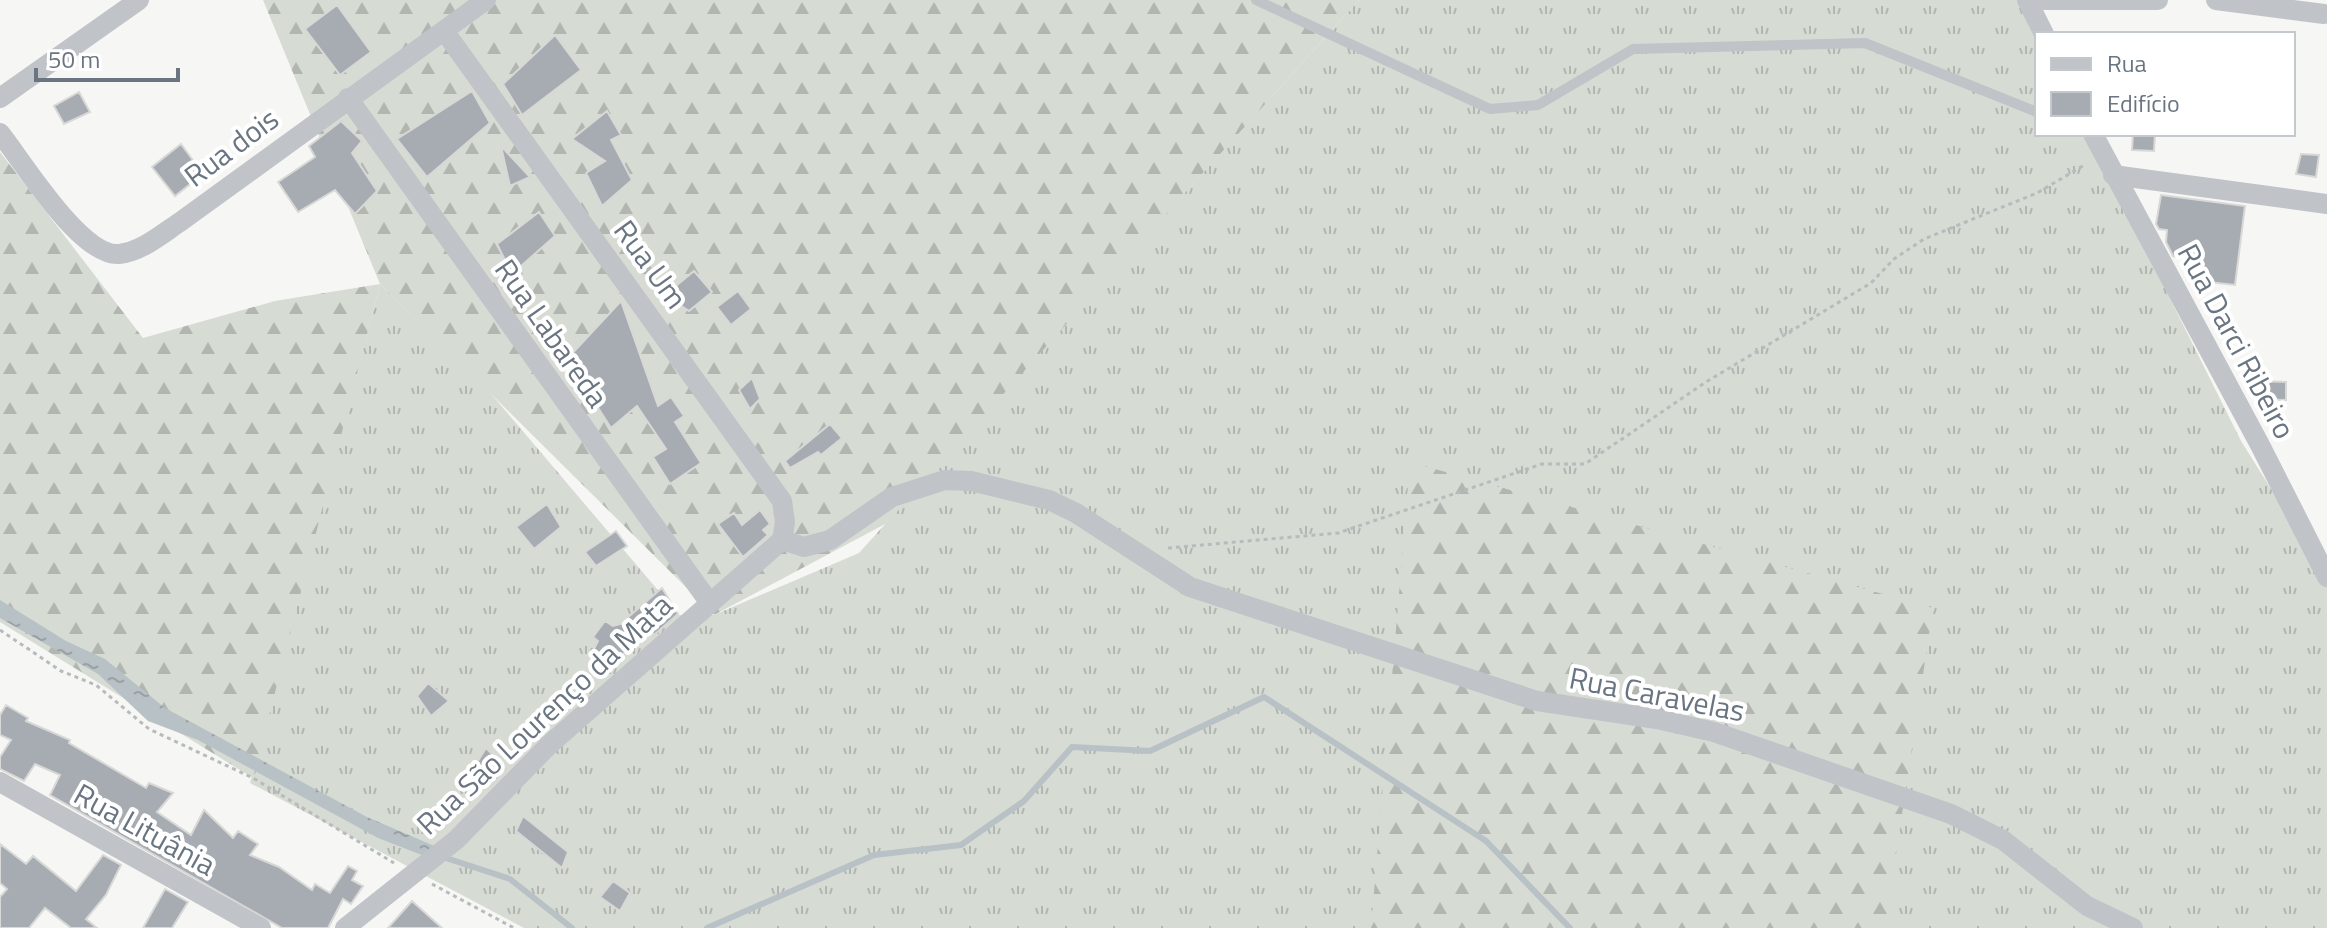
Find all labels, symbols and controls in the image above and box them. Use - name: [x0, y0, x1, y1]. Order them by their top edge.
- scale bar: [36, 32, 178, 82]
- legend: [2035, 32, 2295, 136]
- text: 50 m: [48, 41, 100, 77]
- text: Rua: [2107, 45, 2146, 81]
- text: Edifício: [2107, 85, 2180, 121]
- street label: Rua dois: [174, 96, 288, 198]
- street label: Rua Um: [603, 210, 699, 318]
- street label: Rua Darci Ribeiro: [2166, 235, 2308, 447]
- street label: Rua Labareda: [484, 249, 620, 417]
- street label: Rua São Lourenço da Mata: [406, 583, 682, 845]
- street label: Rua Caravelas: [1565, 654, 1749, 734]
- street label: Rua Lituânia: [66, 771, 224, 887]

